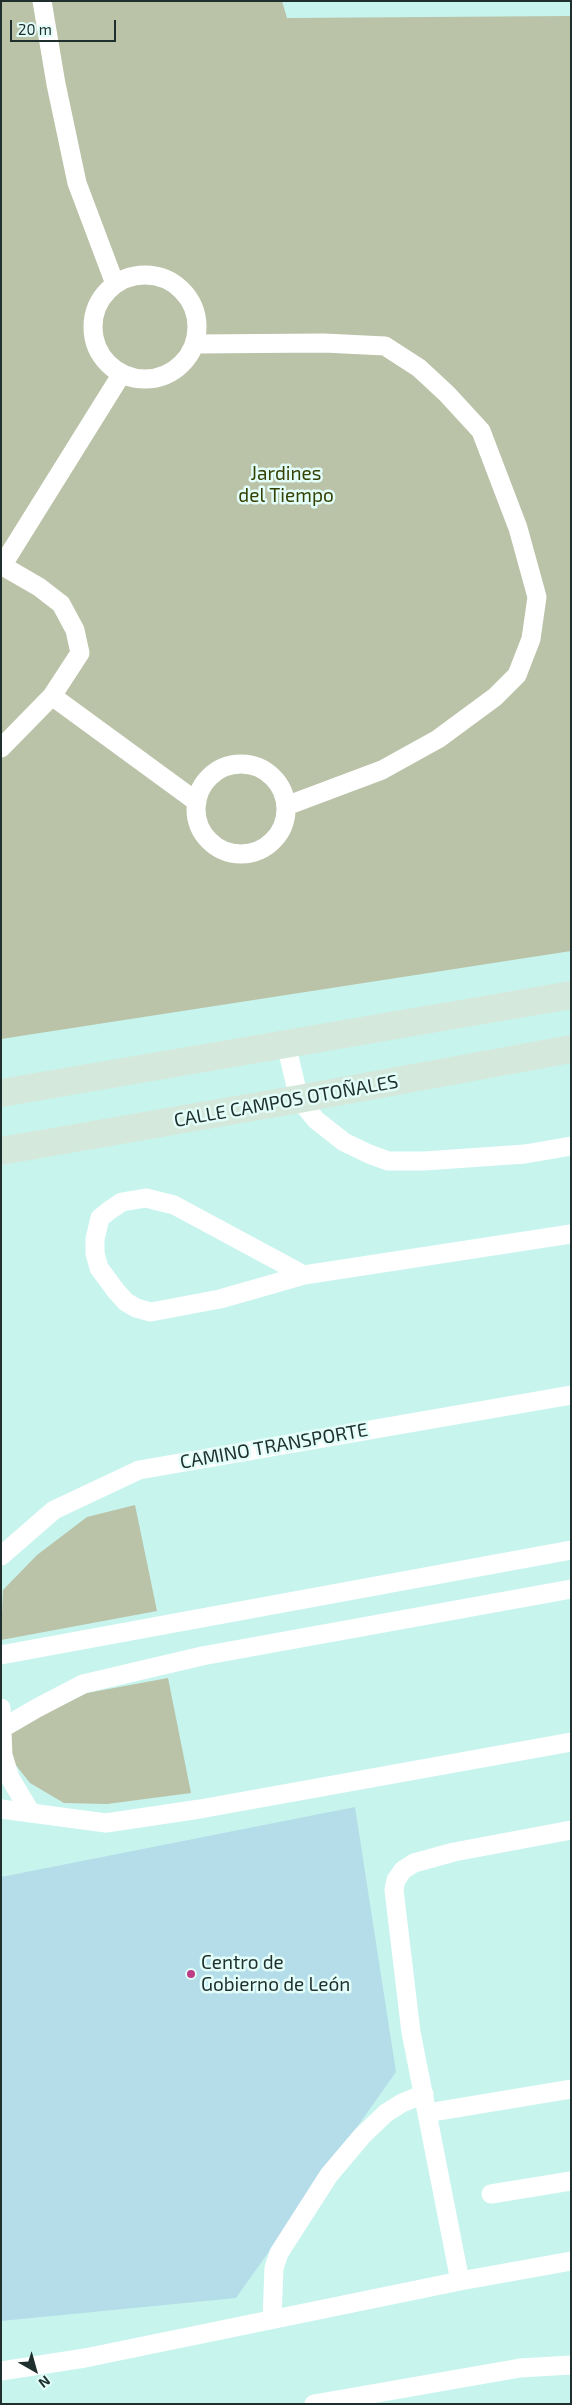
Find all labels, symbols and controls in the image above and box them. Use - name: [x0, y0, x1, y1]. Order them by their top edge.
- scale bar: [12, 10, 119, 42]
- text: 20 m: [18, 20, 52, 38]
- park label: Jardines del Tiempo: [238, 463, 334, 507]
- street label: CALLE CAMPOS OTOÑALES: [172, 1070, 400, 1132]
- street label: CAMINO TRANSPORTE: [178, 1418, 370, 1474]
- place label: Centro de Gobierno de León: [201, 1952, 350, 1996]
- marker: Centro de Gobierno de León: [185, 1968, 197, 1980]
- north arrow: [10, 2345, 60, 2395]
- text: N: [35, 2372, 54, 2392]

